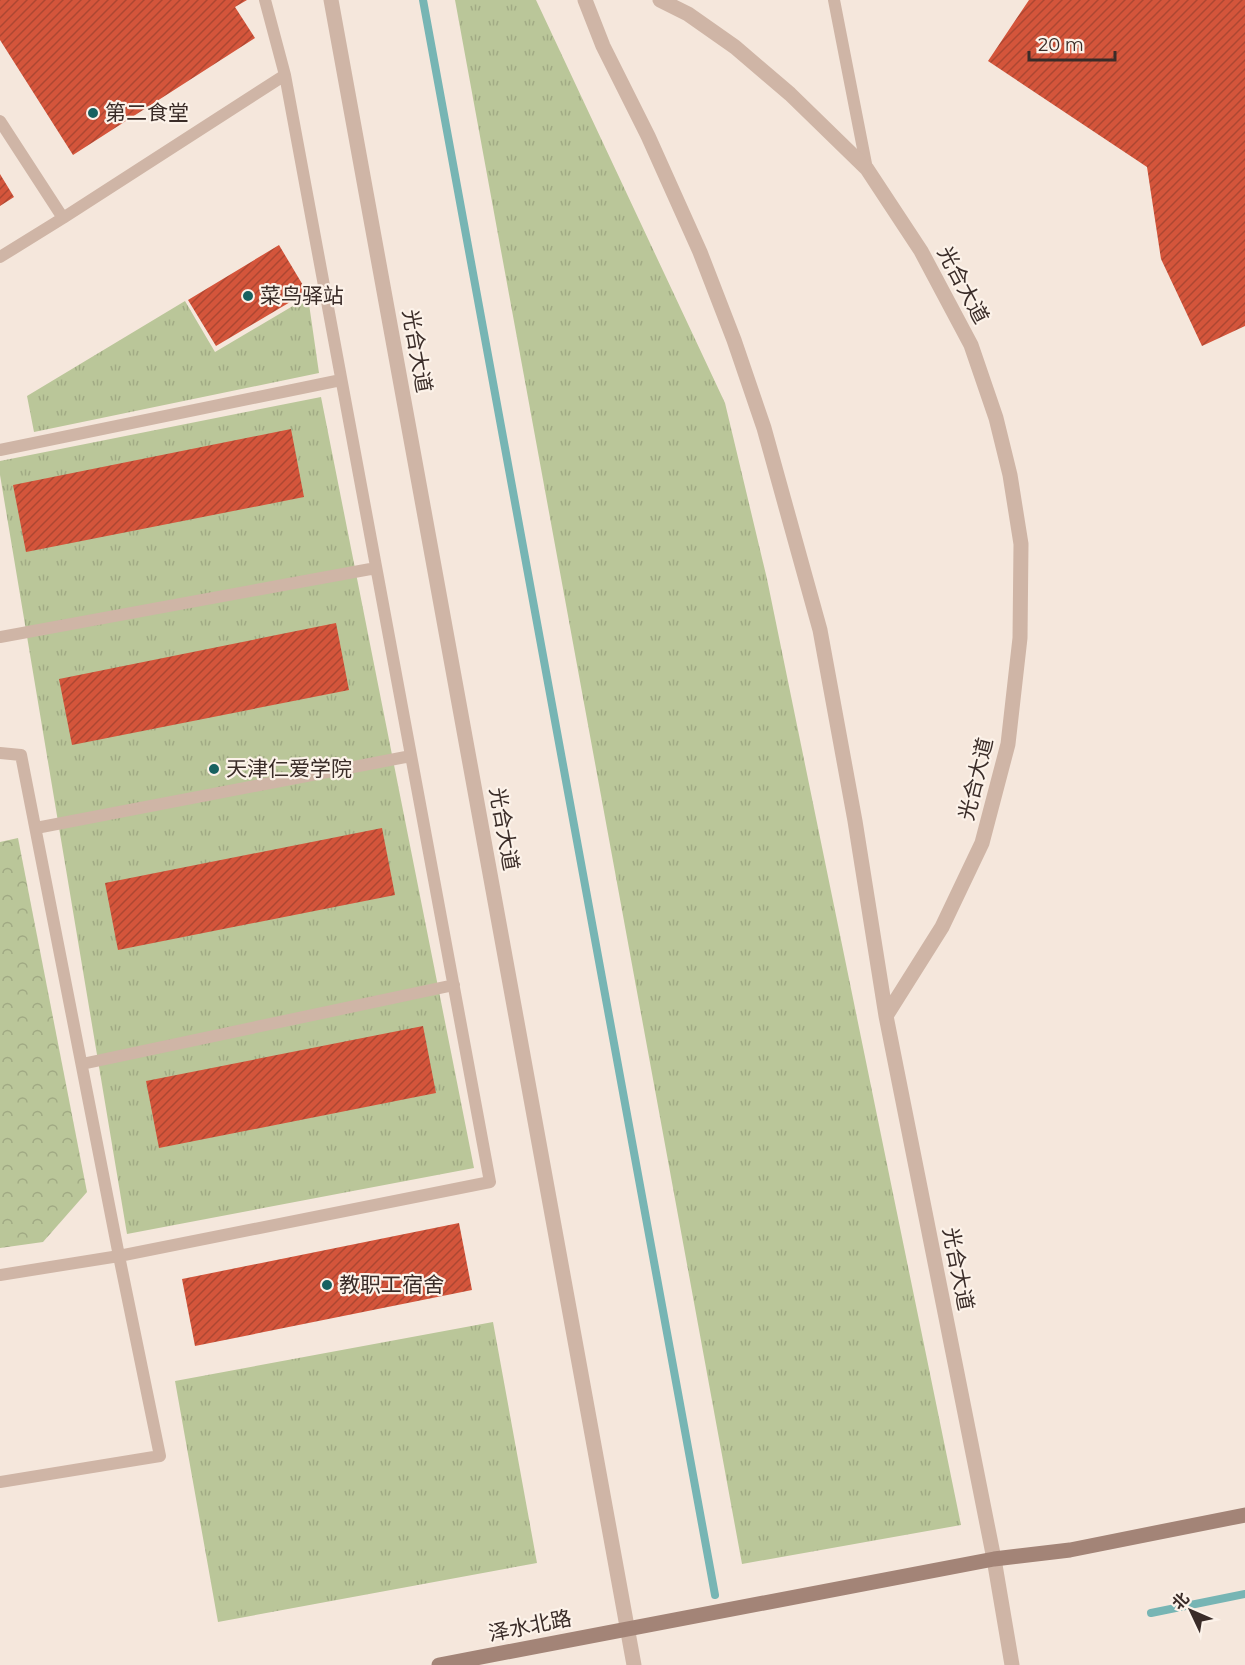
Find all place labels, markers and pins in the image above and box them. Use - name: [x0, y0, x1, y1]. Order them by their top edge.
- place label: 第二食堂: [105, 100, 189, 125]
- marker: 第二食堂: [86, 106, 100, 120]
- place label: 菜鸟驿站: [260, 283, 344, 308]
- marker: 菜鸟驿站: [241, 289, 255, 303]
- place label: 天津仁爱学院: [226, 756, 352, 781]
- marker: 天津仁爱学院: [207, 762, 221, 776]
- place label: 教职工宿舍: [339, 1272, 444, 1297]
- marker: 教职工宿舍: [320, 1278, 334, 1292]

